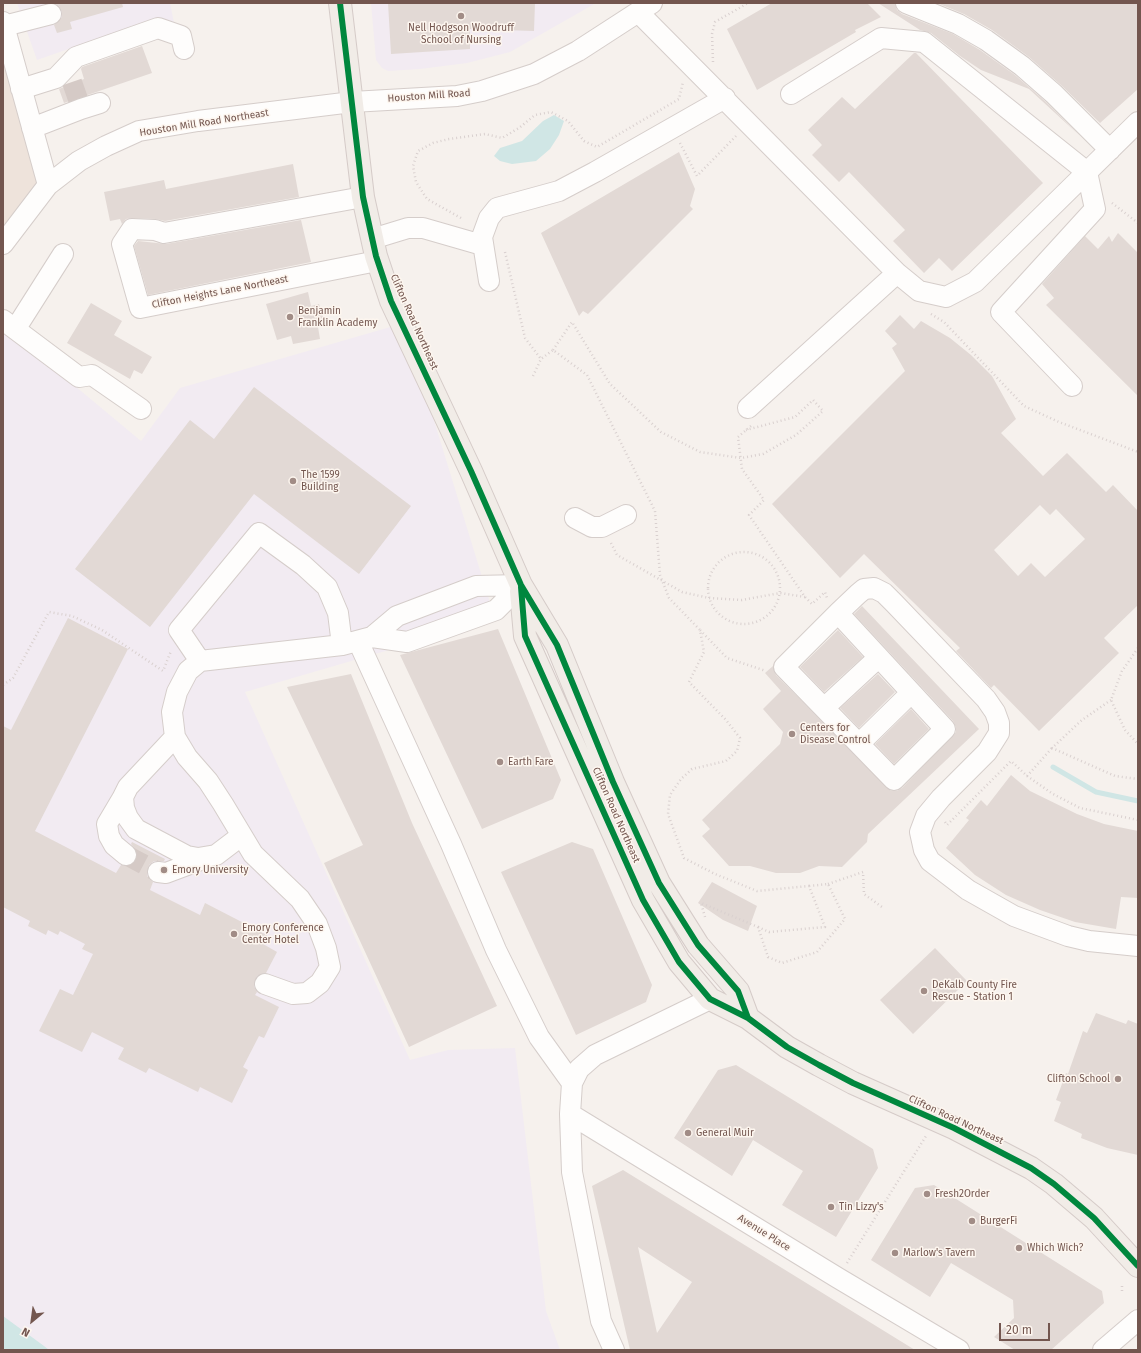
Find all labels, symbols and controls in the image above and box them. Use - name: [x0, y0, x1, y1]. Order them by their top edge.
- marker: Nell Hodgson Woodruff School of Nursing: [456, 11, 466, 21]
- place label: Nell Hodgson Woodruff School of Nursing: [408, 22, 514, 46]
- street label: Houston Mill Road: [387, 87, 471, 105]
- street label: Houston Mill Road Northeast: [139, 107, 269, 139]
- street label: Clifton Road Northeast: [388, 272, 440, 372]
- street label: Clifton Heights Lane Northeast: [151, 273, 289, 311]
- place label: Benjamin Franklin Academy: [298, 305, 377, 328]
- marker: Benjamin Franklin Academy: [285, 312, 295, 322]
- place label: The 1599 Building: [301, 469, 340, 492]
- marker: The 1599 Building: [288, 476, 298, 486]
- place label: Centers for Disease Control: [800, 722, 870, 746]
- marker: Centers for Disease Control: [787, 729, 797, 739]
- place label: Earth Fare: [508, 756, 553, 768]
- marker: Earth Fare: [495, 757, 505, 767]
- street label: Clifton Road Northeast: [590, 765, 642, 865]
- place label: Emory University: [172, 864, 248, 876]
- marker: Emory University: [159, 865, 169, 875]
- place label: Emory Conference Center Hotel: [242, 922, 324, 946]
- marker: Emory Conference Center Hotel: [229, 929, 239, 939]
- place label: DeKalb County Fire Rescue - Station 1: [932, 979, 1017, 1002]
- marker: DeKalb County Fire Rescue - Station 1: [919, 986, 929, 996]
- place label: Clifton School: [1047, 1073, 1110, 1085]
- marker: Clifton School: [1113, 1074, 1123, 1084]
- street label: Clifton Road Northeast: [907, 1093, 1005, 1147]
- place label: General Muir: [696, 1127, 754, 1139]
- marker: General Muir: [683, 1128, 693, 1138]
- place label: Fresh2Order: [935, 1188, 990, 1200]
- marker: Fresh2Order: [922, 1189, 932, 1199]
- place label: Tin Lizzy's: [839, 1201, 884, 1213]
- marker: Tin Lizzy's: [826, 1202, 836, 1212]
- street label: Avenue Place: [735, 1212, 793, 1254]
- place label: BurgerFi: [980, 1215, 1017, 1227]
- marker: BurgerFi: [967, 1216, 977, 1226]
- place label: Which Wich?: [1027, 1242, 1083, 1254]
- marker: Which Wich?: [1014, 1243, 1024, 1253]
- place label: Marlow's Tavern: [903, 1247, 975, 1259]
- marker: Marlow's Tavern: [890, 1248, 900, 1258]
- north arrow: [12, 1301, 52, 1341]
- scale bar: [1001, 1315, 1052, 1341]
- text: 20 m: [1006, 1323, 1032, 1337]
- text: N: [20, 1324, 32, 1339]

